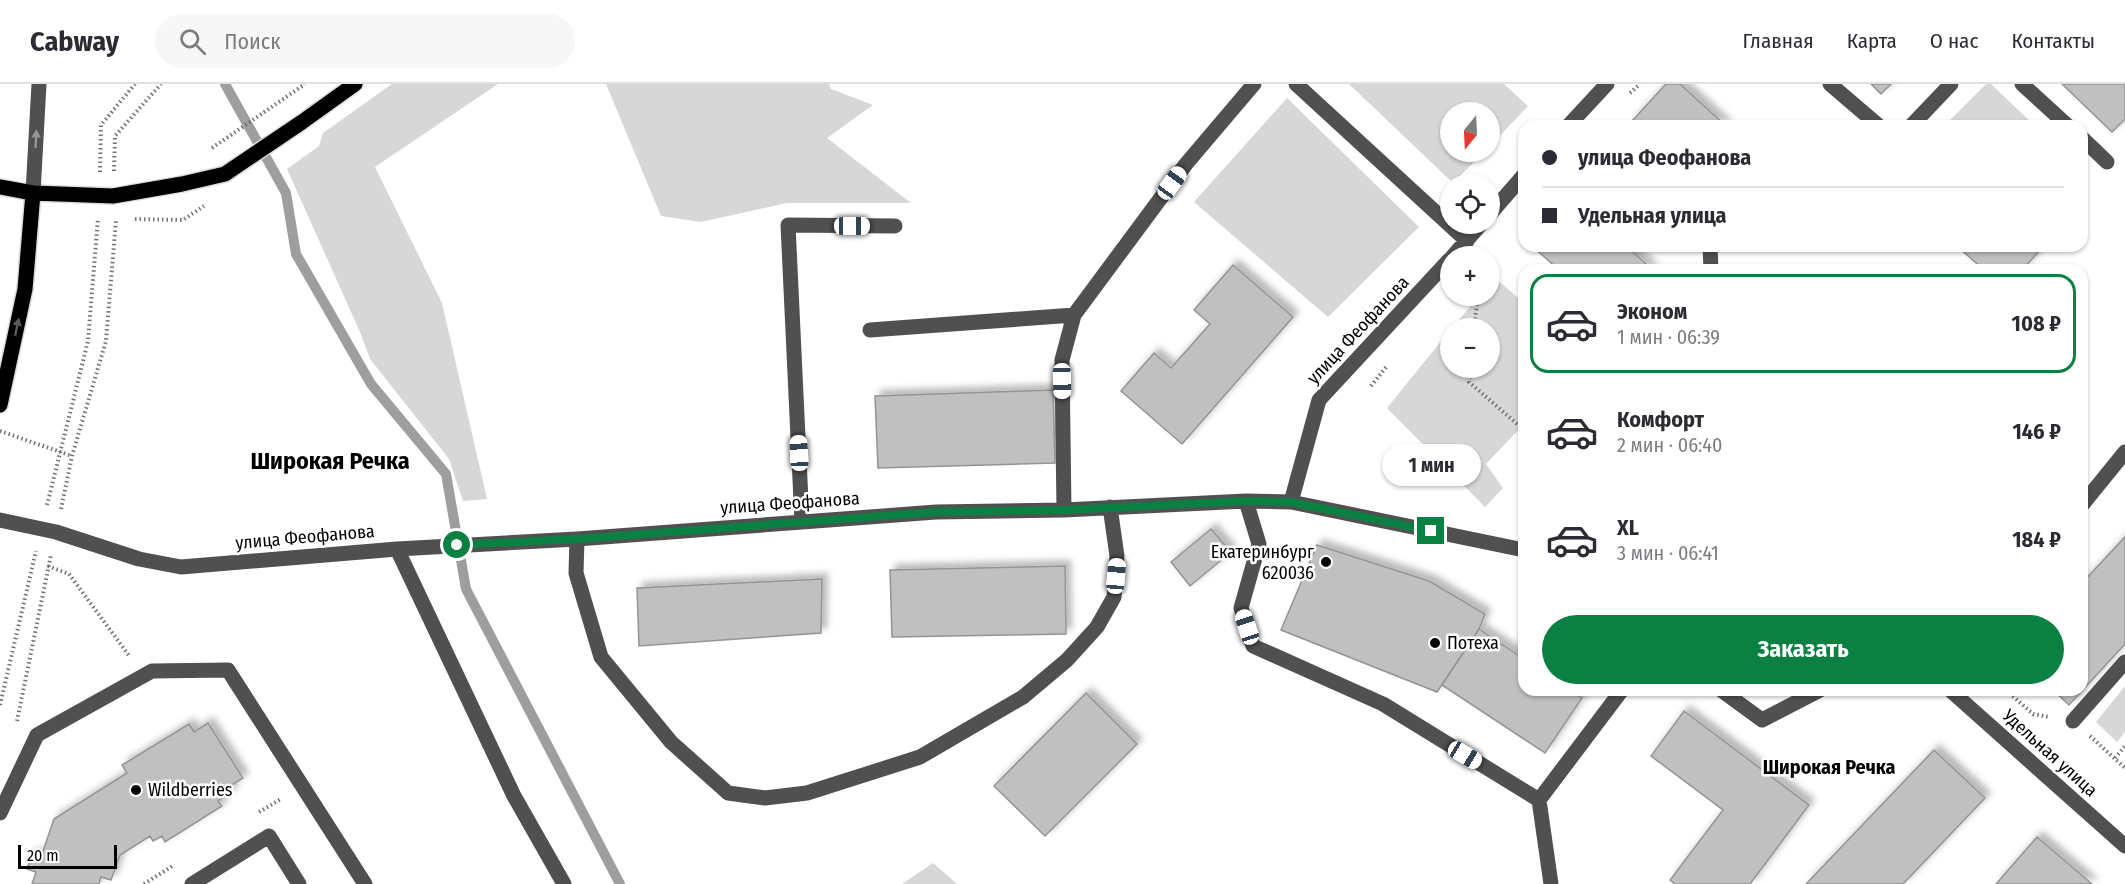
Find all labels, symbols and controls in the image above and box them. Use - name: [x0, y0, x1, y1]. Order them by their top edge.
- search box: [155, 14, 575, 68]
- text: Cabway: [30, 25, 119, 58]
- icon: search: [176, 25, 209, 58]
- text: Поиск: [224, 28, 281, 55]
- text: Главная: [1743, 28, 1814, 54]
- text: Карта: [1847, 28, 1897, 54]
- text: О нас: [1930, 28, 1978, 54]
- text: Контакты: [2011, 28, 2095, 54]
- north arrow: [1440, 102, 1500, 162]
- map controls: [1440, 102, 1500, 378]
- one-way arrow: [32, 129, 41, 148]
- text: улица Феофанова: [1578, 144, 1751, 171]
- car: [1154, 163, 1190, 203]
- button: locate: [1440, 174, 1500, 234]
- text: Удельная улица: [1578, 202, 1727, 229]
- car: [834, 217, 870, 235]
- button: +: [1440, 246, 1500, 306]
- street label: улица Феофанова: [1302, 271, 1414, 389]
- icon: car: [1545, 297, 1599, 351]
- text: Эконом: [1617, 298, 1687, 325]
- text: 108 ₽: [2012, 310, 2061, 337]
- one-way arrow: [12, 318, 22, 336]
- button: −: [1440, 318, 1500, 378]
- text: 1 мин · 06:39: [1617, 325, 1720, 349]
- car: [1053, 363, 1071, 399]
- icon: car: [1545, 405, 1599, 459]
- text: Комфорт: [1617, 406, 1704, 433]
- text: 146 ₽: [2012, 418, 2061, 445]
- text: 2 мин · 06:40: [1617, 433, 1722, 457]
- car: [789, 435, 809, 471]
- callout: 1 мин: [1382, 444, 1480, 486]
- district label: Широкая Речка: [250, 447, 410, 475]
- text: 1 мин: [1408, 453, 1455, 477]
- street label: улица Феофанова: [720, 487, 861, 519]
- icon: car: [1545, 513, 1599, 567]
- text: XL: [1617, 514, 1639, 541]
- route end: [1417, 517, 1444, 544]
- street label: улица Феофанова: [235, 520, 376, 554]
- text: 184 ₽: [2012, 526, 2061, 553]
- route start: [443, 531, 470, 558]
- place label: Екатеринбург 620036: [1211, 541, 1314, 584]
- text: 3 мин · 06:41: [1617, 541, 1719, 565]
- marker: Екатеринбург 620036: [1319, 555, 1333, 569]
- car: [1105, 557, 1127, 595]
- car: [1233, 607, 1261, 647]
- button: Заказать: [1542, 615, 2064, 684]
- place label: Потеха: [1447, 632, 1499, 654]
- marker: Потеха: [1428, 636, 1442, 650]
- street label: Удельная улица: [1997, 704, 2102, 801]
- car: [1445, 738, 1485, 772]
- district label: Широкая Речка: [1763, 755, 1895, 779]
- place label: Wildberries: [148, 779, 233, 801]
- marker: Wildberries: [129, 783, 143, 797]
- scale bar: [18, 842, 117, 870]
- text: 20 m: [27, 846, 58, 865]

